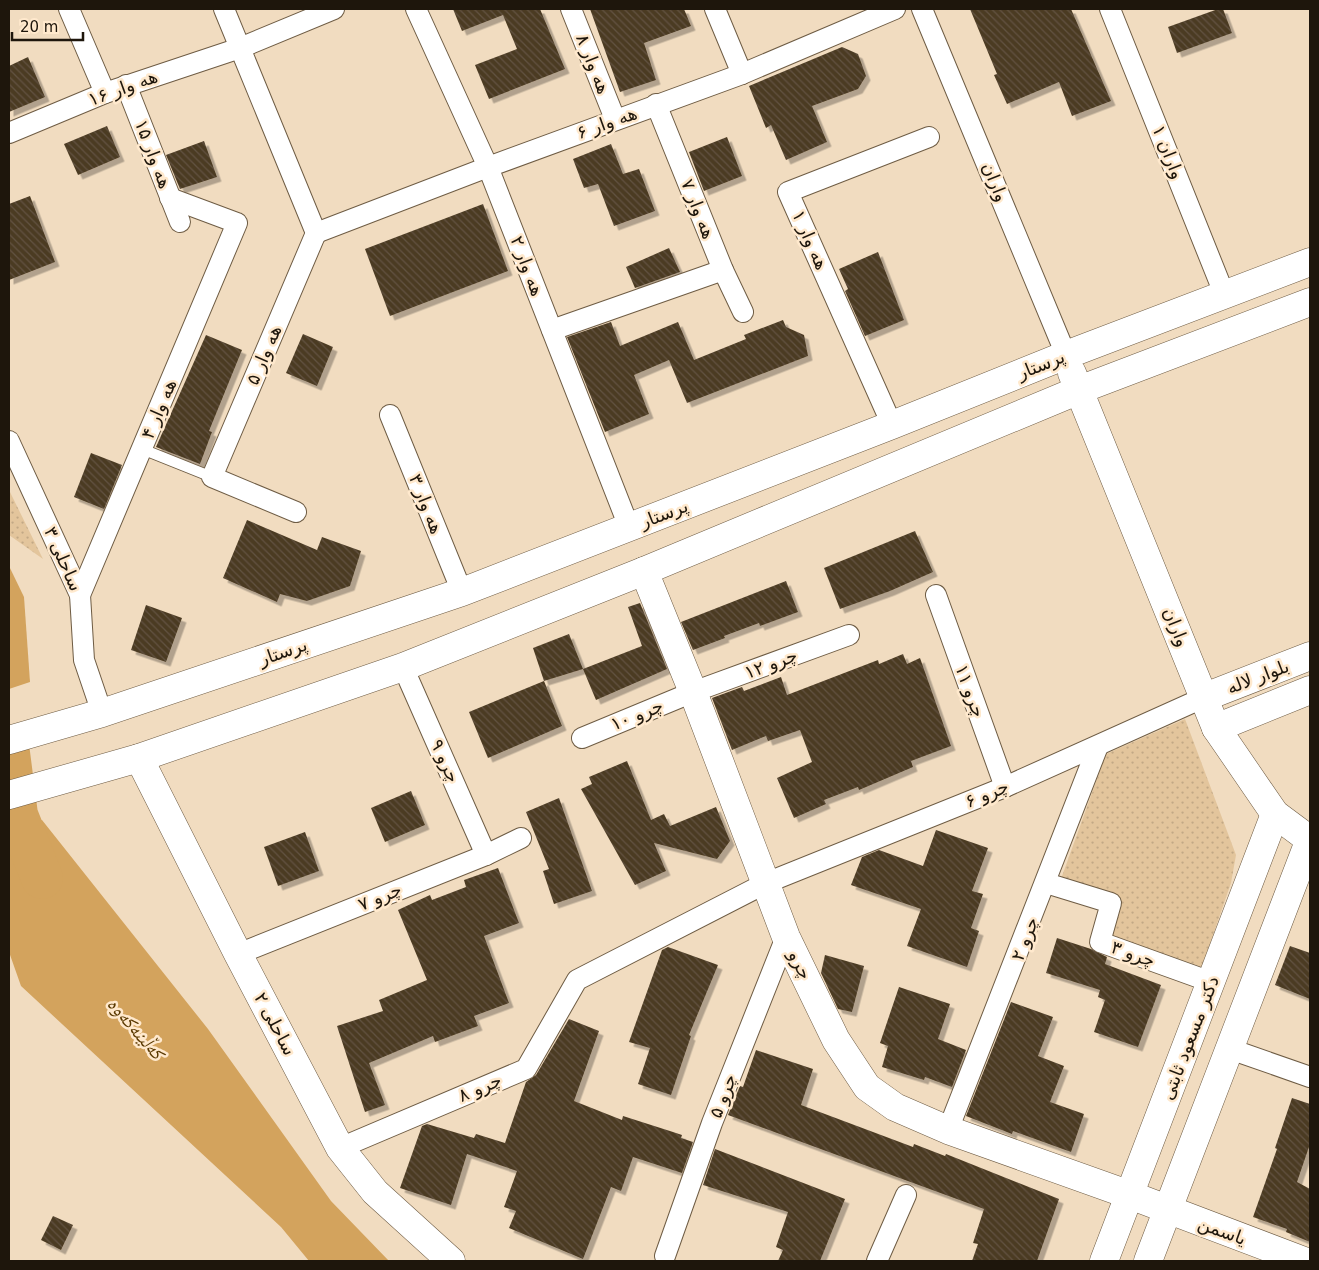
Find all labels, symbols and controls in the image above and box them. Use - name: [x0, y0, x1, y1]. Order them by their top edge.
- scale bar: [12, 10, 84, 42]
- text: 20 m: [20, 18, 58, 36]
- street label: هه وار ۸: [571, 31, 615, 97]
- street label: هه وار ۱۶: [85, 65, 161, 111]
- street label: هه وار ۶: [574, 102, 640, 144]
- street label: هه وار ۱۵: [130, 116, 176, 192]
- street label: واران ۱: [1147, 122, 1189, 182]
- street label: واران: [977, 159, 1013, 205]
- street label: هه وار ۷: [676, 176, 720, 242]
- street label: هه وار ۱: [787, 207, 833, 273]
- street label: هه وار ۲: [506, 233, 548, 299]
- street label: هه وار ۵: [242, 322, 286, 388]
- street label: پرستار: [1013, 346, 1068, 385]
- street label: هه وار ۴: [137, 376, 181, 442]
- street label: هه وار ۳: [404, 471, 448, 537]
- street label: پرستار: [636, 495, 691, 534]
- street label: ساحلی ۳: [40, 523, 87, 594]
- street label: واران: [1158, 604, 1194, 650]
- street label: پرستار: [255, 634, 310, 671]
- street label: چرو ۱۲: [741, 644, 801, 684]
- street label: بلوار لاله: [1224, 655, 1292, 699]
- street label: چرو ۱۱: [950, 661, 990, 721]
- street label: چرو ۱۰: [607, 695, 667, 735]
- street label: چرو ۹: [426, 736, 464, 786]
- street label: چرو ۶: [962, 775, 1012, 813]
- street label: چرو ۷: [355, 878, 405, 916]
- street label: چرو ۲: [1007, 914, 1043, 964]
- street label: چرو ۳: [1108, 936, 1158, 972]
- street label: چرو: [783, 946, 816, 983]
- street label: دکتر مسعود ثابتی: [1156, 973, 1224, 1103]
- street label: ساحلی ۲: [250, 989, 301, 1059]
- water label: کەڵینەکەوە: [103, 993, 171, 1066]
- street label: چرو ۸: [455, 1069, 505, 1107]
- street label: چرو ۵: [705, 1071, 741, 1121]
- street label: یاسمن: [1195, 1212, 1249, 1250]

